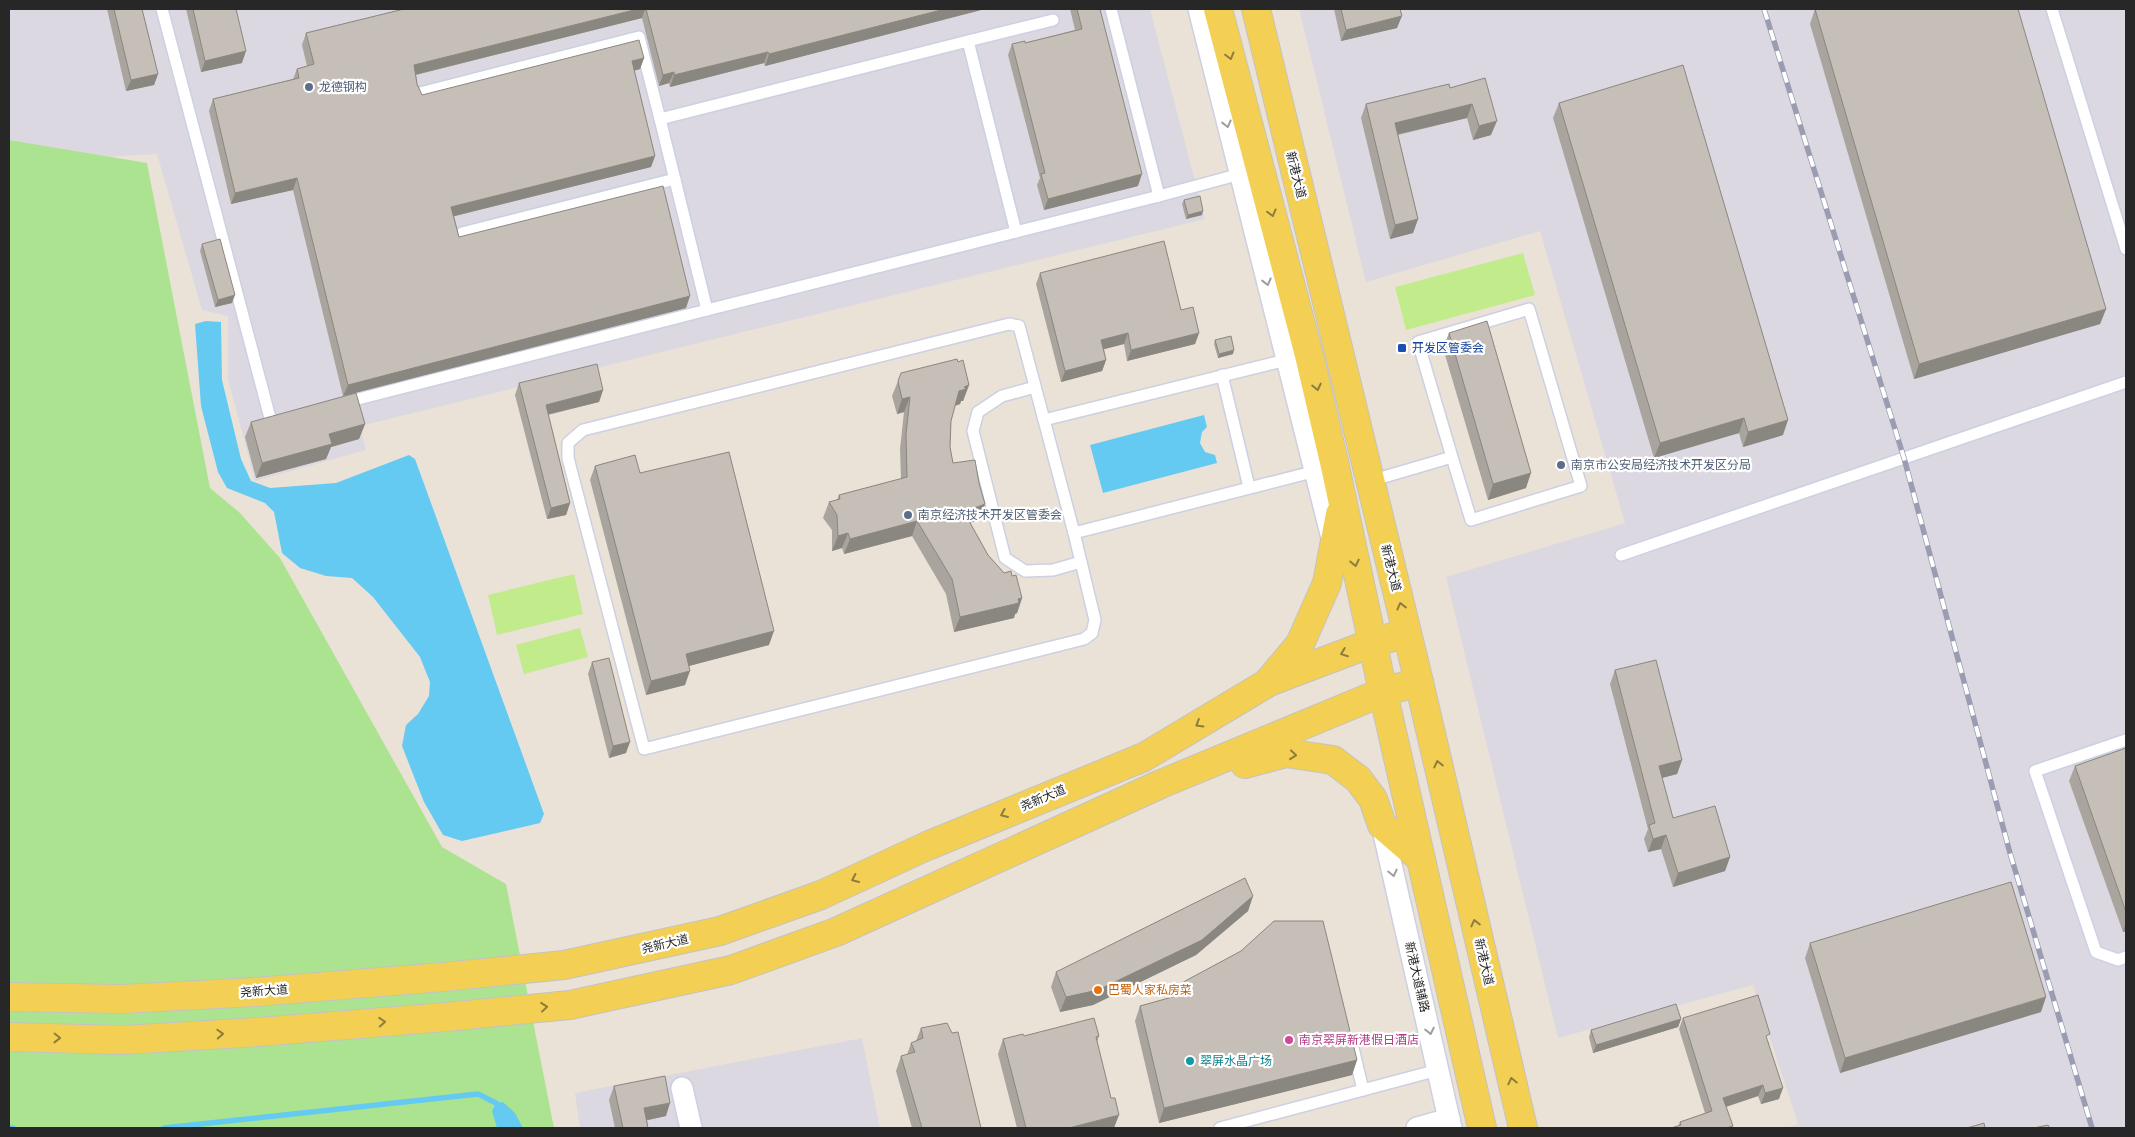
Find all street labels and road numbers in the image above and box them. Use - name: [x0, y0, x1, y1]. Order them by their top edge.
- street label: 新港大道: [1283, 150, 1309, 200]
- street label: 新港大道: [1378, 543, 1404, 593]
- street label: 尧新大道: [1018, 782, 1068, 814]
- street label: 尧新大道: [640, 932, 690, 956]
- street label: 新港大道: [1472, 937, 1496, 987]
- street label: 新港大道辅路: [1402, 940, 1432, 1014]
- street label: 尧新大道: [240, 982, 288, 1000]

